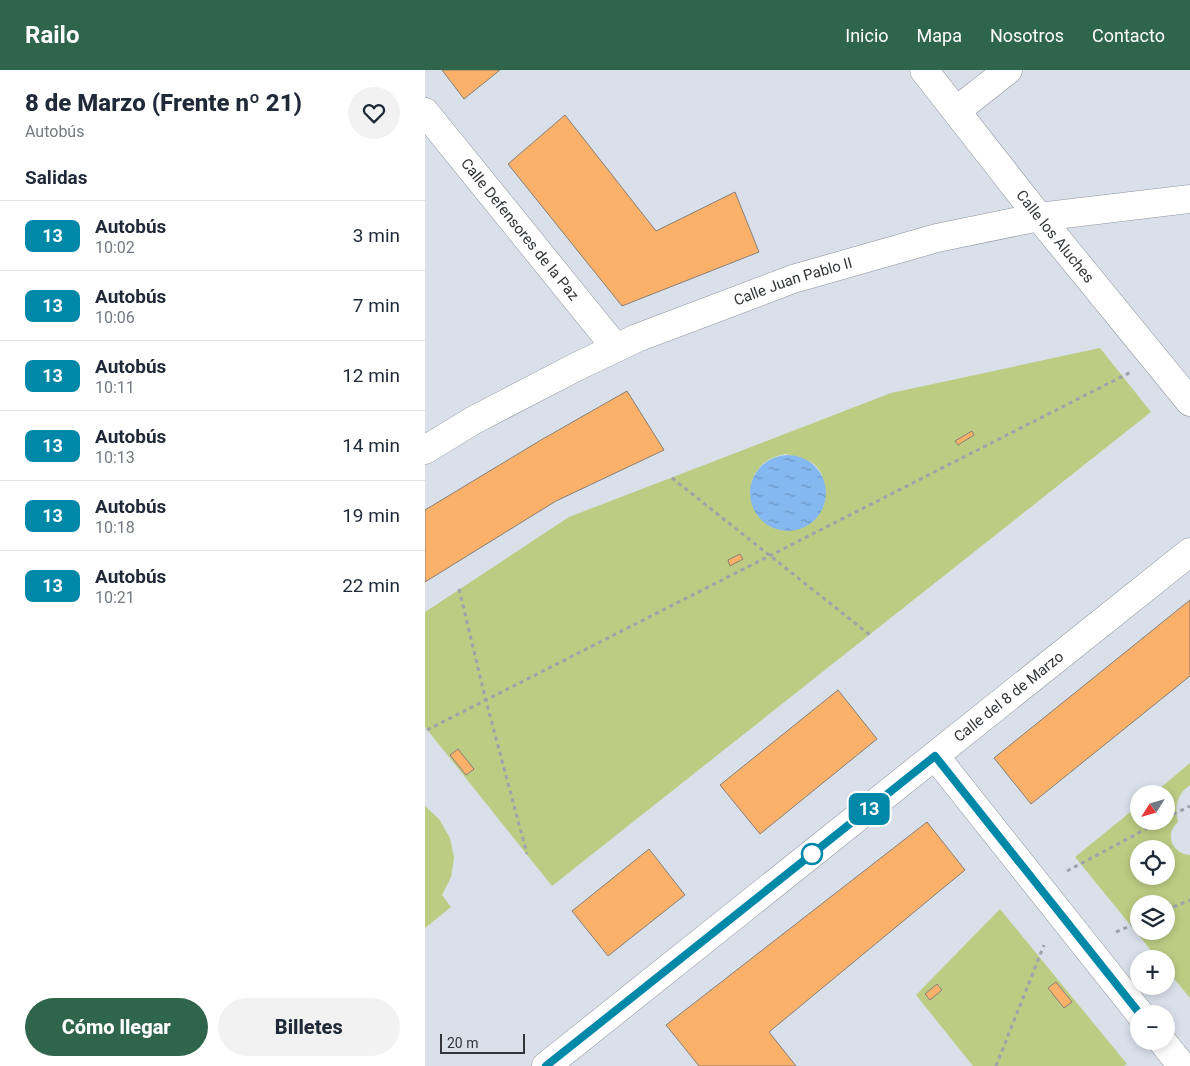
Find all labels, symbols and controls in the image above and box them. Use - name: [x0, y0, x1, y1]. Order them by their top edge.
- text: Railo: [25, 21, 79, 49]
- text: Inicio: [845, 25, 889, 46]
- text: Mapa: [917, 25, 962, 46]
- text: Nosotros: [990, 25, 1064, 46]
- text: Contacto: [1092, 25, 1165, 46]
- button: heart: [348, 87, 400, 139]
- text: 8 de Marzo (Frente nº 21): [25, 89, 302, 117]
- text: Autobús: [25, 122, 84, 141]
- street label: Calle Defensores de la Paz: [457, 155, 583, 304]
- text: Salidas: [25, 166, 88, 189]
- street label: Calle los Aluches: [1012, 186, 1098, 287]
- text: Autobús: [95, 215, 166, 238]
- text: 3 min: [353, 224, 400, 247]
- text: 13: [42, 225, 63, 246]
- text: 10:02: [95, 238, 135, 257]
- street label: Calle Juan Pablo II: [731, 254, 854, 310]
- text: Autobús: [95, 285, 166, 308]
- text: 7 min: [353, 294, 400, 317]
- text: 13: [42, 295, 63, 316]
- text: 10:06: [95, 308, 135, 327]
- text: Autobús: [95, 355, 166, 378]
- text: 12 min: [342, 364, 400, 387]
- text: 13: [42, 365, 63, 386]
- text: 10:11: [95, 378, 135, 397]
- text: Autobús: [95, 425, 166, 448]
- text: 14 min: [342, 434, 400, 457]
- text: 13: [42, 435, 63, 456]
- text: 10:13: [95, 448, 135, 467]
- text: Autobús: [95, 495, 166, 518]
- text: 19 min: [342, 504, 400, 527]
- text: 13: [42, 505, 63, 526]
- text: 10:18: [95, 518, 135, 537]
- text: Autobús: [95, 565, 166, 588]
- text: 22 min: [342, 574, 400, 597]
- text: 13: [42, 575, 63, 596]
- text: 10:21: [95, 588, 135, 607]
- street label: Calle del 8 de Marzo: [950, 647, 1067, 746]
- north arrow: [1130, 785, 1175, 830]
- map controls: [1130, 785, 1175, 1050]
- line badge: 13: [847, 793, 891, 825]
- text: 13: [859, 798, 879, 819]
- button: locate: [1130, 840, 1175, 885]
- unlabelled marker: [801, 843, 823, 865]
- button: layers: [1130, 895, 1175, 940]
- button: +: [1130, 950, 1175, 995]
- button: Cómo llegar: [25, 998, 208, 1056]
- button: Billetes: [218, 998, 400, 1056]
- button: −: [1130, 1005, 1175, 1050]
- scale bar: [440, 1031, 525, 1054]
- text: 20 m: [447, 1035, 479, 1051]

